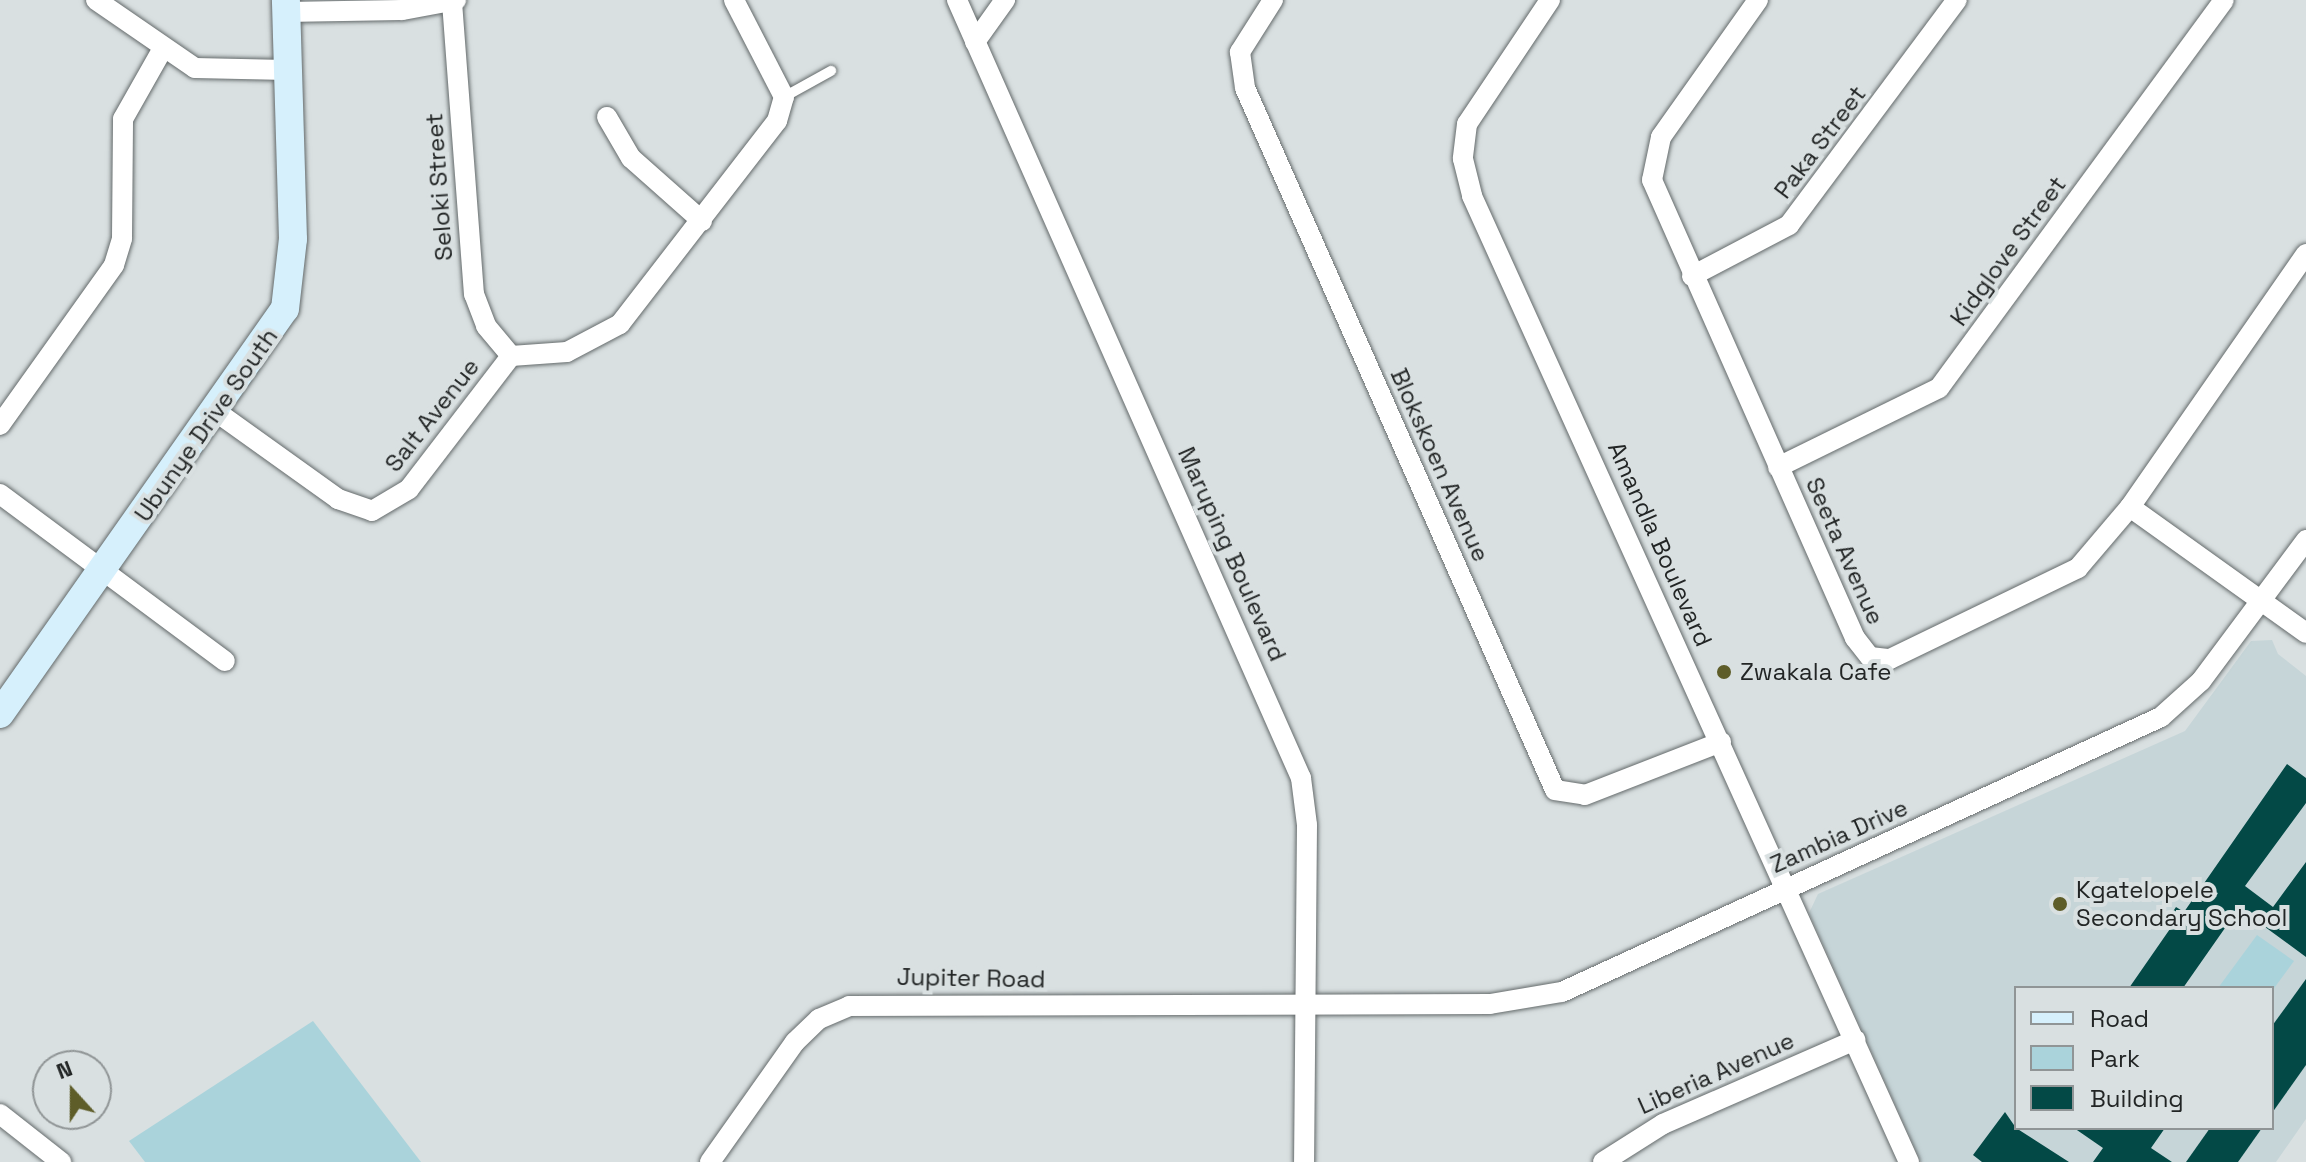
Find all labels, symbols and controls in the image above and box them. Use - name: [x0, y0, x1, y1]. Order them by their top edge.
- street label: Paka Street: [1768, 80, 1872, 204]
- street label: Seloki Street: [419, 112, 459, 262]
- street label: Kidglove Street: [1944, 171, 2072, 331]
- street label: Ubunye Drive South: [128, 323, 284, 527]
- street label: Salt Avenue: [379, 352, 485, 478]
- street label: Blokskoen Avenue: [1384, 364, 1496, 566]
- street label: Amandla Boulevard: [1602, 437, 1718, 651]
- street label: Maruping Boulevard: [1172, 442, 1292, 666]
- street label: Seeta Avenue: [1800, 473, 1890, 629]
- place label: Zwakala Cafe: [1740, 658, 1891, 686]
- marker: Zwakala Cafe: [1715, 663, 1733, 681]
- street label: Zambia Drive: [1766, 793, 1912, 879]
- place label: Kgatelopele Secondary School: [2076, 876, 2287, 932]
- marker: Kgatelopele Secondary School: [2051, 895, 2069, 913]
- street label: Jupiter Road: [896, 962, 1046, 994]
- legend: [2014, 986, 2274, 1130]
- text: Road: [2090, 1003, 2149, 1034]
- street label: Liberia Avenue: [1633, 1026, 1799, 1120]
- text: Park: [2090, 1043, 2140, 1074]
- north arrow: [32, 1050, 112, 1130]
- text: N: [52, 1054, 76, 1085]
- text: Building: [2090, 1083, 2184, 1114]

